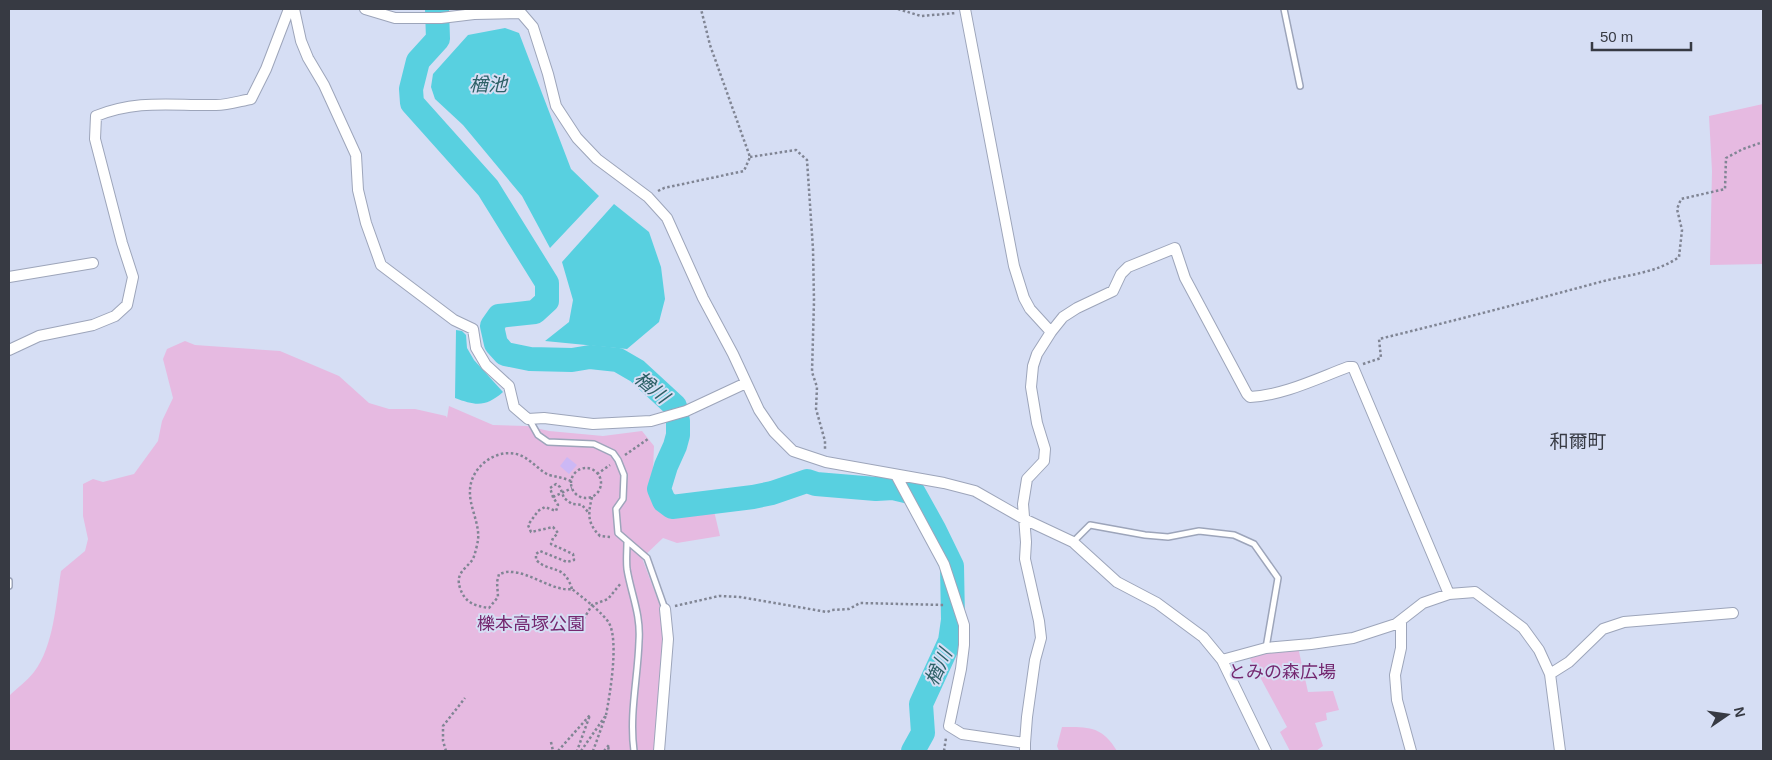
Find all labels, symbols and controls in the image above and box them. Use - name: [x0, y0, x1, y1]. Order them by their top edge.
- scale bar: [1592, 20, 1691, 52]
- text: 50 m: [1600, 28, 1633, 45]
- water label: 楢池: [469, 74, 509, 95]
- water label: 楢川: [630, 367, 675, 409]
- district label: 和爾町: [1549, 431, 1607, 452]
- park label: 櫟本高塚公園: [477, 614, 585, 634]
- water label: 楢川: [921, 644, 957, 689]
- park label: とみの森広場: [1228, 662, 1336, 682]
- north arrow: [1702, 690, 1752, 740]
- text: N: [1731, 705, 1749, 719]

